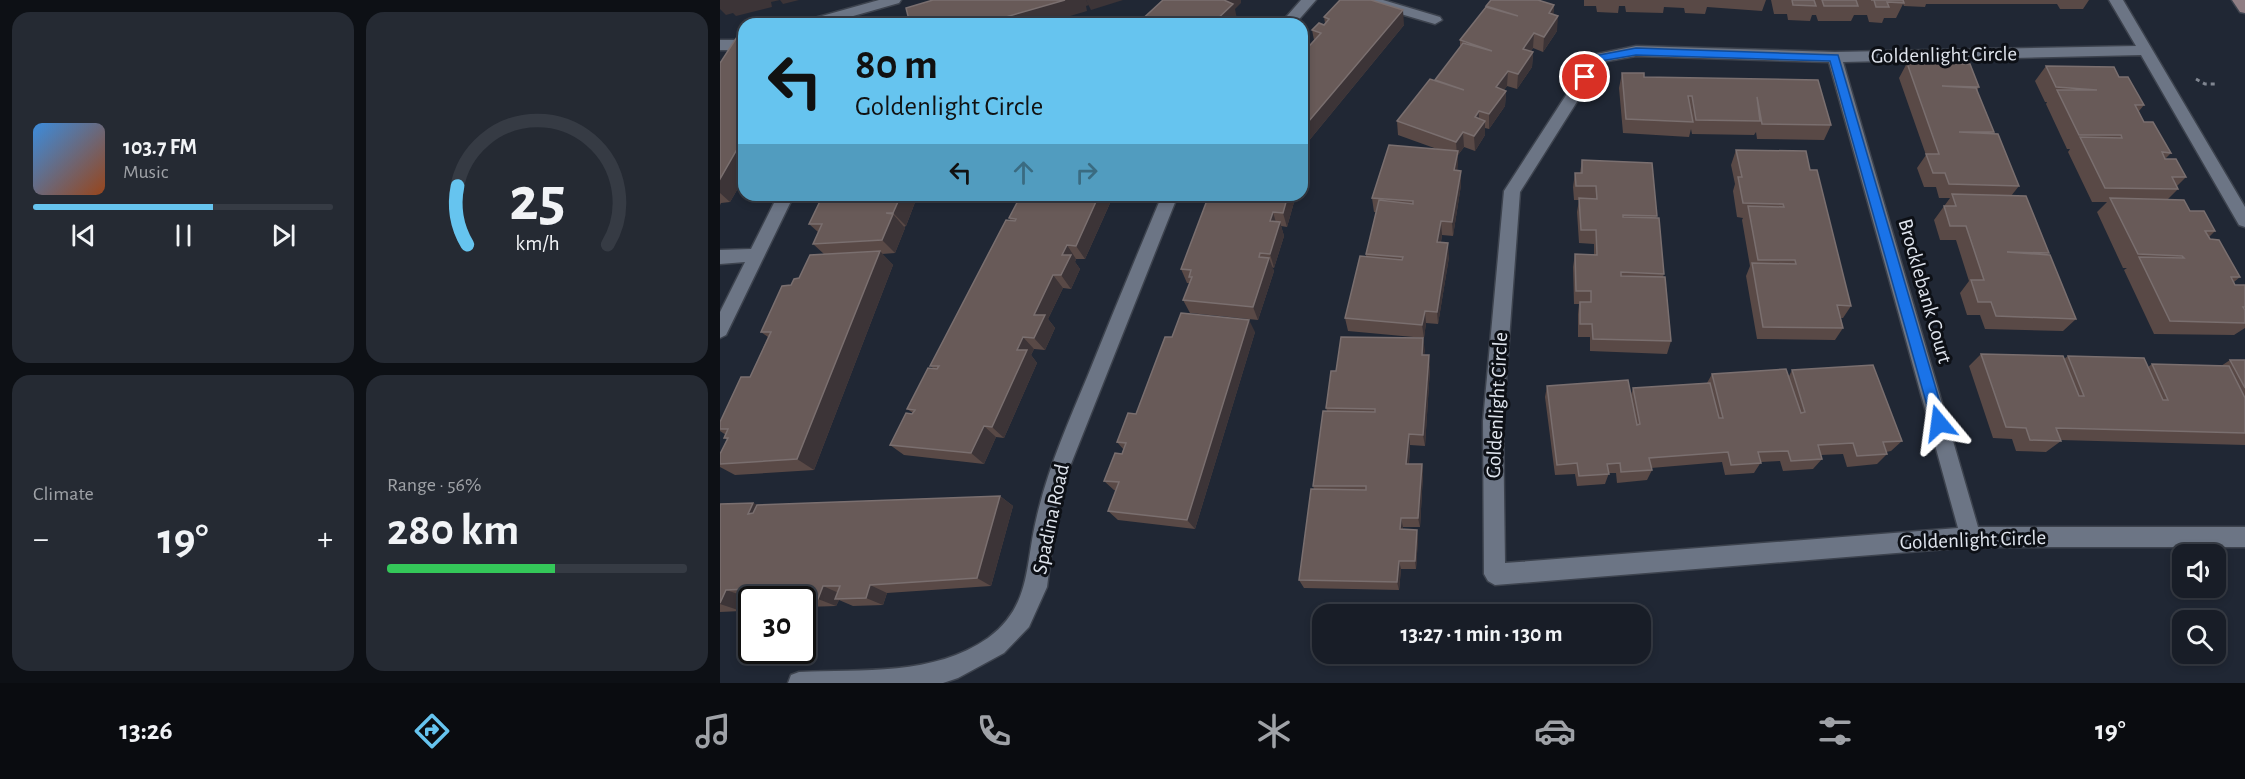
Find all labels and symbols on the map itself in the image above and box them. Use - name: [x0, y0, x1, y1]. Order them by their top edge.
- street label: Goldenlight Circle: [1871, 43, 2017, 67]
- pin: [1559, 51, 1610, 102]
- street label: Brocklebank Court: [1894, 216, 1956, 366]
- street label: Goldenlight Circle: [1483, 331, 1511, 479]
- position arrow: [1907, 391, 1971, 455]
- street label: Spadina Road: [1029, 462, 1073, 576]
- street label: Goldenlight Circle: [1899, 527, 2047, 553]
- speed limit sign: 30: [738, 586, 816, 664]

